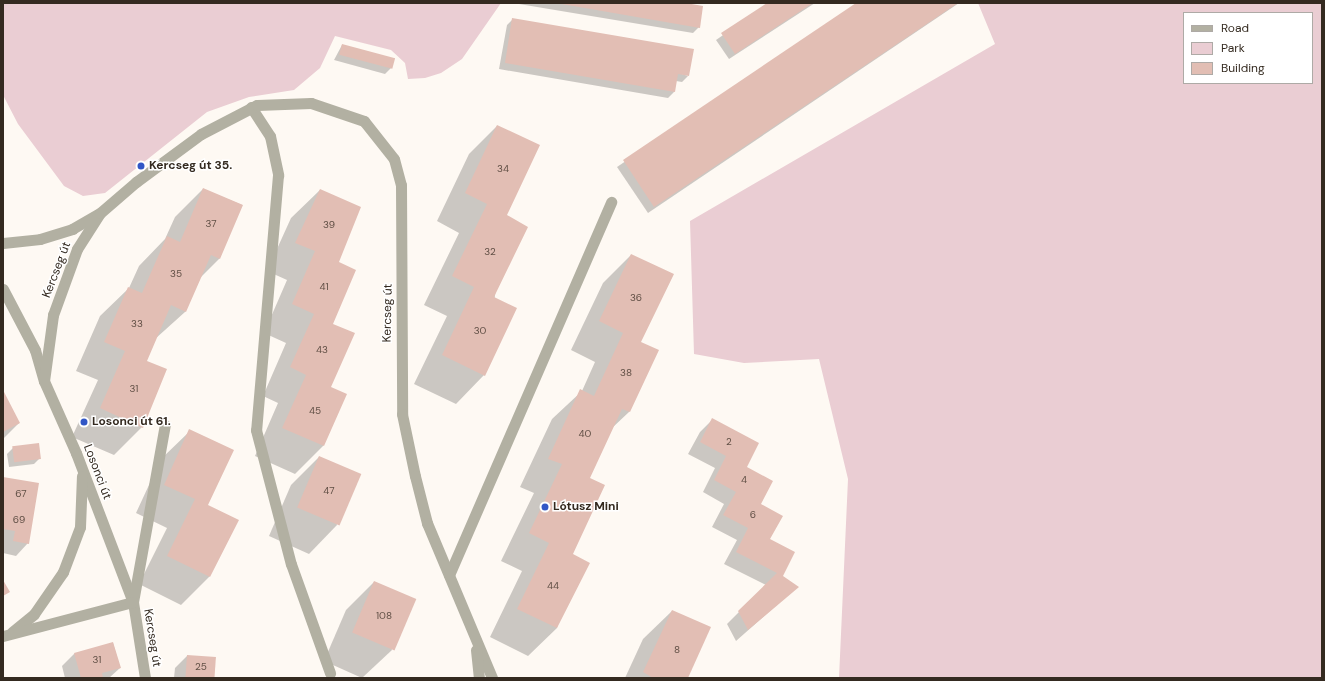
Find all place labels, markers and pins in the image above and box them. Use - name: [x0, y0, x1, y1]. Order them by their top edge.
- place label: Kercseg út 35.: [149, 159, 232, 173]
- marker: Kercseg út 35.: [136, 161, 146, 171]
- place label: Losonci út 61.: [92, 415, 171, 429]
- marker: Losonci út 61.: [79, 417, 89, 427]
- place label: Lótusz Mini: [553, 500, 619, 514]
- marker: Lótusz Mini: [540, 502, 550, 512]

